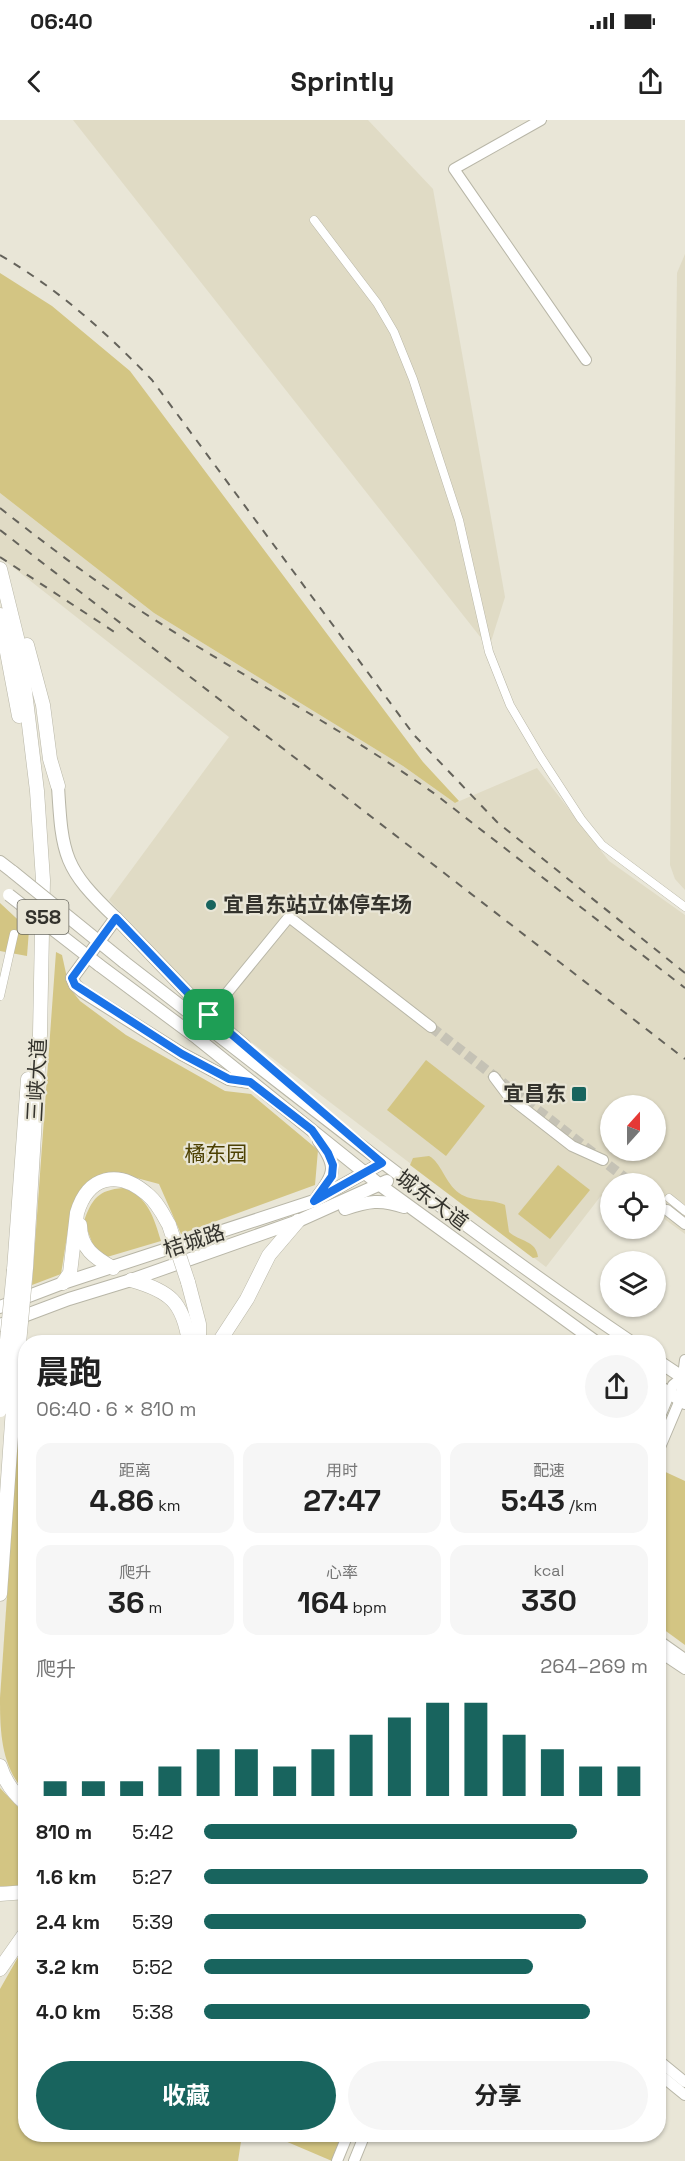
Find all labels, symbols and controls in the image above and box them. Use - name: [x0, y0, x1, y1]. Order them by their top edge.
- text: 06:40: [30, 7, 93, 35]
- text: Sprintly: [291, 64, 394, 99]
- icon: back: [18, 65, 51, 98]
- icon: share: [634, 65, 667, 98]
- place label: 宜昌东站立体停车场: [223, 891, 412, 918]
- marker: 宜昌东站立体停车场: [204, 898, 218, 912]
- road number: S58: [18, 900, 68, 934]
- pin: [183, 989, 234, 1040]
- icon: arrive: [192, 998, 225, 1031]
- street label: 三峡大道: [21, 1037, 52, 1123]
- place label: 宜昌东: [503, 1080, 566, 1107]
- marker: 宜昌东: [570, 1085, 588, 1103]
- north arrow: [600, 1095, 666, 1161]
- map controls: [600, 1095, 666, 1317]
- park label: 橘东园: [185, 1140, 248, 1167]
- street label: 城东大道: [391, 1164, 474, 1236]
- button: locate: [600, 1173, 666, 1239]
- street label: 桔城路: [160, 1218, 228, 1263]
- button: layers: [600, 1251, 666, 1317]
- text: 晨跑: [36, 1352, 102, 1394]
- button: share: [585, 1355, 648, 1418]
- text: 06:40 · 6 × 810 m: [36, 1396, 196, 1422]
- text: 距离: [119, 1460, 151, 1481]
- text: 用时: [326, 1460, 358, 1481]
- text: 配速: [533, 1460, 565, 1481]
- text: 4.86: [89, 1481, 154, 1520]
- text: 27:47: [303, 1481, 381, 1520]
- text: 5:43: [501, 1481, 565, 1520]
- text: km: [154, 1495, 181, 1516]
- text: /km: [565, 1495, 597, 1516]
- text: kcal: [534, 1560, 564, 1581]
- text: 爬升: [119, 1562, 151, 1583]
- text: 心率: [326, 1562, 358, 1583]
- text: 330: [521, 1581, 577, 1620]
- text: 36: [108, 1583, 144, 1622]
- text: 164: [297, 1583, 348, 1622]
- text: m: [144, 1597, 162, 1618]
- text: bpm: [348, 1597, 387, 1618]
- text: 264–269 m: [540, 1653, 648, 1679]
- text: 爬升: [36, 1656, 76, 1682]
- text: 810 m: [36, 1819, 92, 1845]
- text: 5:42: [132, 1819, 174, 1845]
- text: 1.6 km: [36, 1864, 97, 1890]
- text: 5:27: [132, 1864, 172, 1890]
- text: 2.4 km: [36, 1909, 100, 1935]
- text: 5:39: [132, 1909, 173, 1935]
- text: 3.2 km: [36, 1954, 99, 1980]
- text: 5:52: [132, 1954, 173, 1980]
- text: 4.0 km: [36, 1999, 101, 2025]
- text: 5:38: [132, 1999, 174, 2025]
- button: 收藏: [36, 2061, 336, 2130]
- button: 分享: [348, 2061, 648, 2130]

